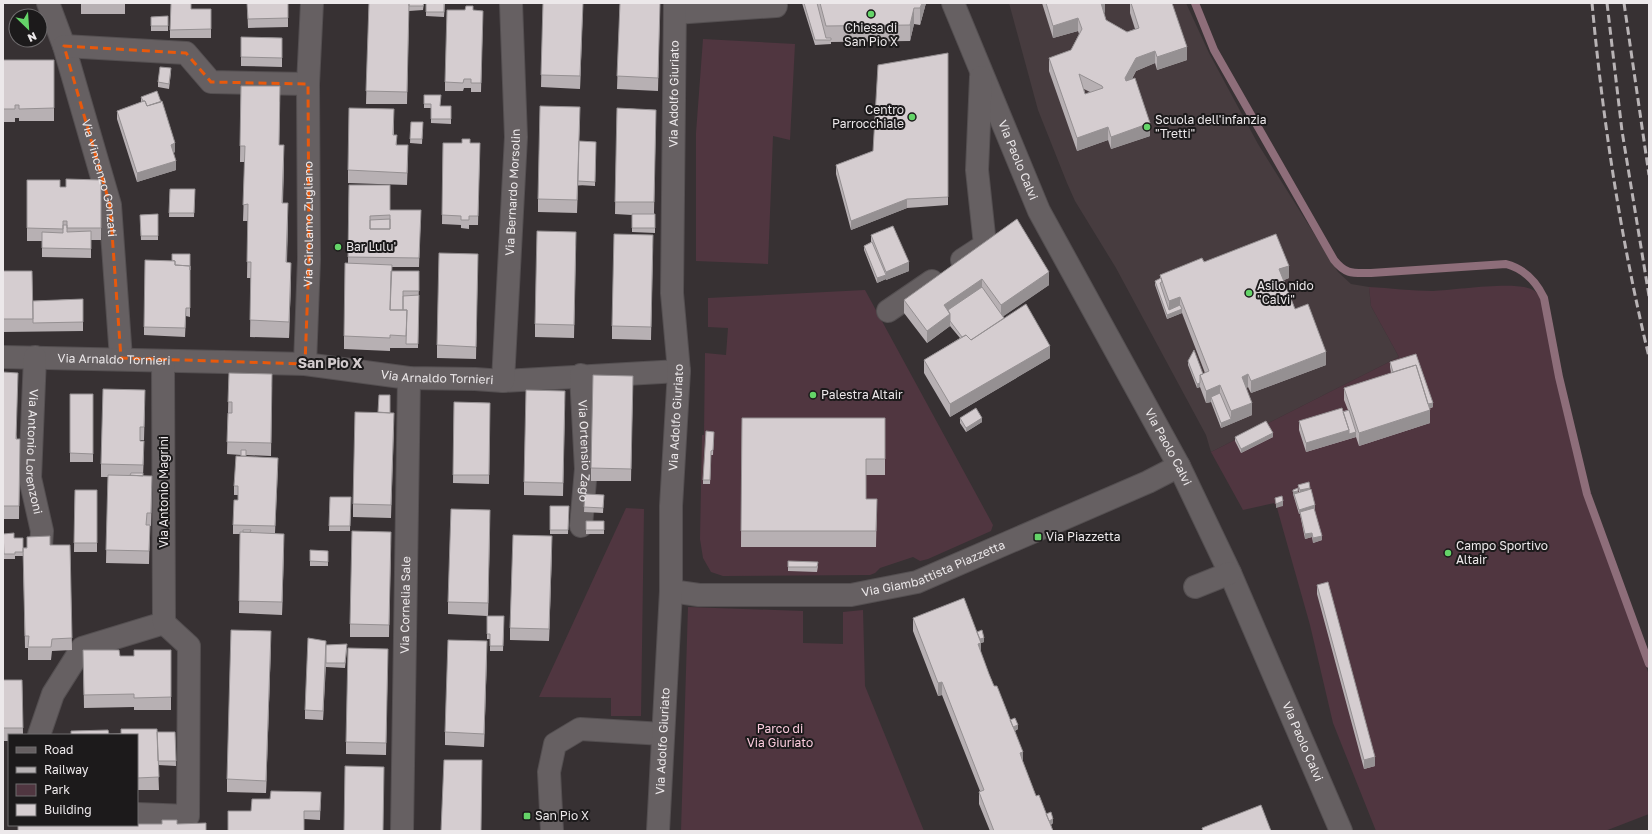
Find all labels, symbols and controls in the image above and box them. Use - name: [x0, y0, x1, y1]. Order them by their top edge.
- north arrow: [8, 8, 48, 48]
- marker: Chiesa di San Pio X: [866, 9, 876, 19]
- place label: Chiesa di San Pio X: [844, 20, 898, 49]
- text: N: [26, 30, 39, 45]
- street label: Via Adolfo Giuriato: [666, 40, 682, 148]
- place label: Centro Parrocchiale: [832, 102, 904, 131]
- marker: Centro Parrocchiale: [907, 112, 917, 122]
- place label: Scuola dell'infanzia "Tretti": [1155, 112, 1267, 141]
- street label: Via Vincenzo Gonzati: [79, 117, 120, 237]
- street label: Via Paolo Calvi: [995, 118, 1042, 202]
- marker: Scuola dell'infanzia "Tretti": [1142, 122, 1152, 132]
- street label: Via Bernardo Morsolin: [502, 128, 523, 256]
- street label: Via Girolamo Zugliano: [300, 161, 316, 287]
- place label: Bar Lulu': [346, 239, 396, 254]
- marker: Bar Lulu': [333, 242, 343, 252]
- place label: Asilo nido "Calvi": [1257, 278, 1314, 307]
- marker: Asilo nido "Calvi": [1244, 288, 1254, 298]
- street label: Via Arnaldo Tornieri: [57, 350, 171, 368]
- district label: San Pio X: [298, 354, 362, 371]
- street label: Via Adolfo Giuriato: [665, 363, 686, 471]
- street label: Via Arnaldo Tornieri: [380, 366, 494, 387]
- place label: Palestra Altair: [821, 387, 903, 402]
- street label: Via Antonio Lorenzoni: [23, 389, 46, 516]
- marker: Palestra Altair: [808, 390, 818, 400]
- street label: Via Ortensio Zago: [575, 399, 594, 503]
- street label: Via Paolo Calvi: [1142, 406, 1195, 488]
- street label: Via Antonio Magrini: [156, 436, 171, 548]
- place label: Via Piazzetta: [1046, 529, 1120, 544]
- marker: Via Piazzetta: [1033, 532, 1043, 542]
- street label: Via Giambattista Piazzetta: [860, 537, 1007, 600]
- place label: Campo Sportivo Altair: [1456, 538, 1548, 567]
- marker: Campo Sportivo Altair: [1443, 548, 1453, 558]
- street label: Via Cornelia Sale: [397, 556, 413, 654]
- street label: Via Adolfo Giuriato: [652, 687, 673, 795]
- street label: Via Paolo Calvi: [1279, 699, 1327, 783]
- park label: Parco di Via Giuriato: [747, 721, 813, 750]
- legend: [8, 734, 138, 826]
- text: Road: [44, 742, 73, 757]
- text: Railway: [44, 762, 89, 777]
- text: Park: [44, 782, 70, 797]
- text: Building: [44, 802, 92, 817]
- place label: San Pio X: [535, 808, 589, 823]
- marker: San Pio X: [522, 811, 532, 821]

